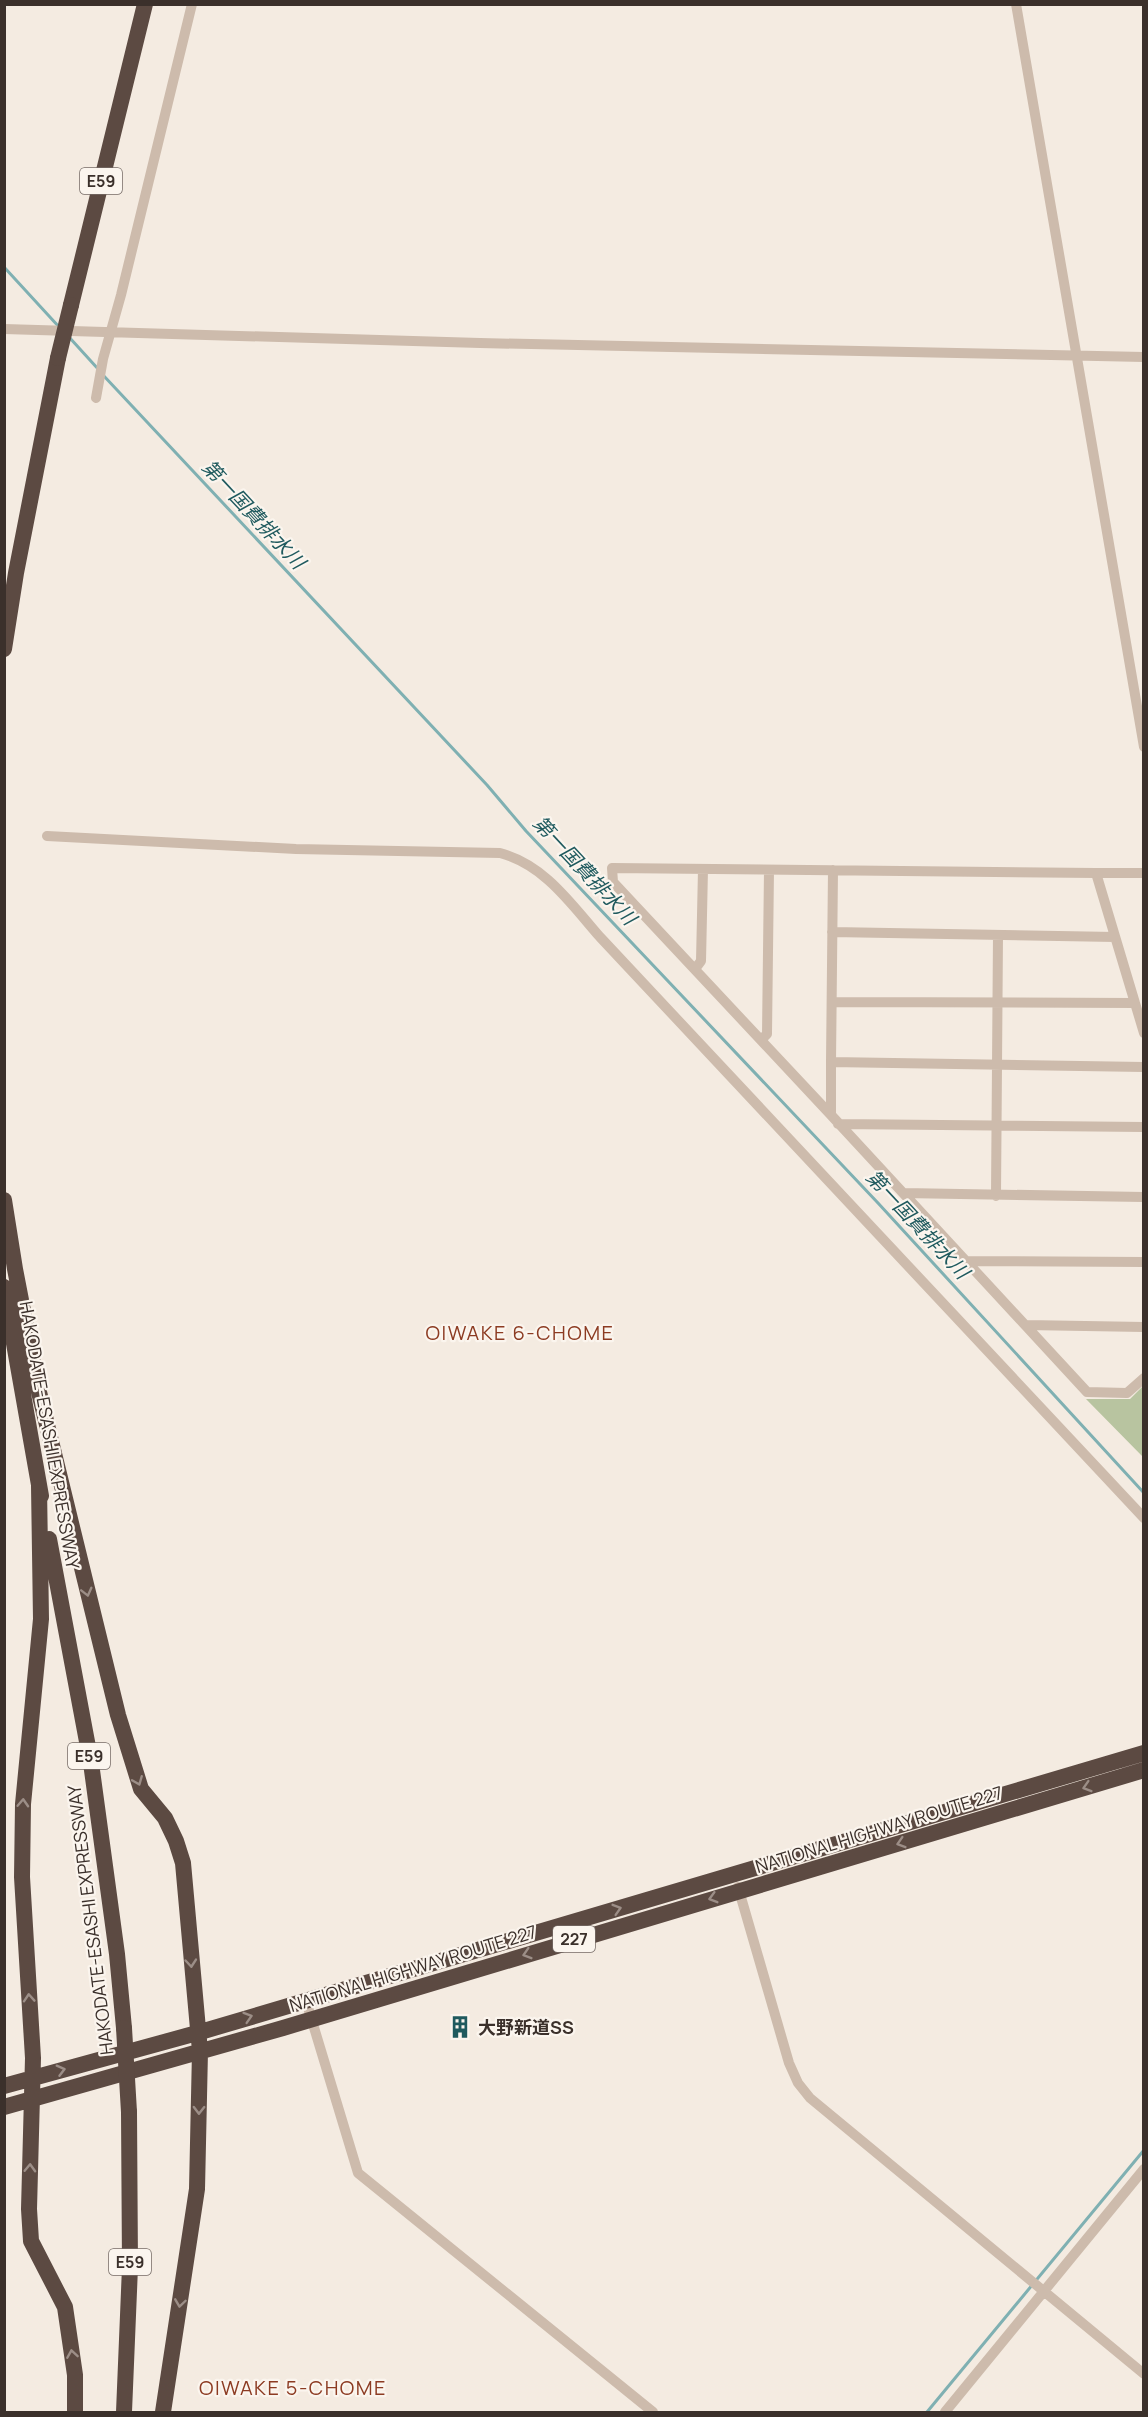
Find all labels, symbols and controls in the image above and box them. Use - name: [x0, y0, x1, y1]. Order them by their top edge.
- road number: E59: [80, 168, 122, 194]
- water label: 第一国費排水川: [196, 454, 313, 576]
- water label: 第一国費排水川: [527, 810, 644, 932]
- water label: 第一国費排水川: [860, 1164, 977, 1286]
- street label: HAKODATE-ESASHI EXPRESSWAY: [15, 1299, 86, 1572]
- district label: OIWAKE 6-CHOME: [426, 1319, 614, 1346]
- one-way arrow: [80, 1587, 93, 1597]
- road number: E59: [68, 1743, 110, 1769]
- one-way arrow: [131, 1774, 143, 1785]
- street label: NATIONAL HIGHWAY ROUTE 227: [752, 1780, 1006, 1878]
- one-way arrow: [1082, 1780, 1093, 1792]
- street label: HAKODATE-ESASHI EXPRESSWAY: [61, 1783, 118, 2056]
- one-way arrow: [17, 1798, 30, 1807]
- one-way arrow: [896, 1836, 906, 1848]
- one-way arrow: [709, 1890, 719, 1903]
- one-way arrow: [611, 1904, 622, 1916]
- street label: NATIONAL HIGHWAY ROUTE 227: [286, 1919, 540, 2017]
- road number: 227: [553, 1926, 595, 1952]
- one-way arrow: [522, 1947, 533, 1959]
- one-way arrow: [184, 1958, 197, 1967]
- one-way arrow: [23, 1993, 36, 2002]
- one-way arrow: [242, 2012, 253, 2024]
- building icon: 大野新道SS: [447, 2014, 473, 2040]
- place label: 大野新道SS: [478, 2015, 574, 2039]
- one-way arrow: [56, 2064, 66, 2077]
- one-way arrow: [193, 2105, 205, 2114]
- one-way arrow: [24, 2164, 37, 2173]
- road number: E59: [109, 2249, 151, 2275]
- one-way arrow: [175, 2299, 187, 2308]
- one-way arrow: [67, 2350, 79, 2359]
- district label: OIWAKE 5-CHOME: [199, 2374, 387, 2401]

